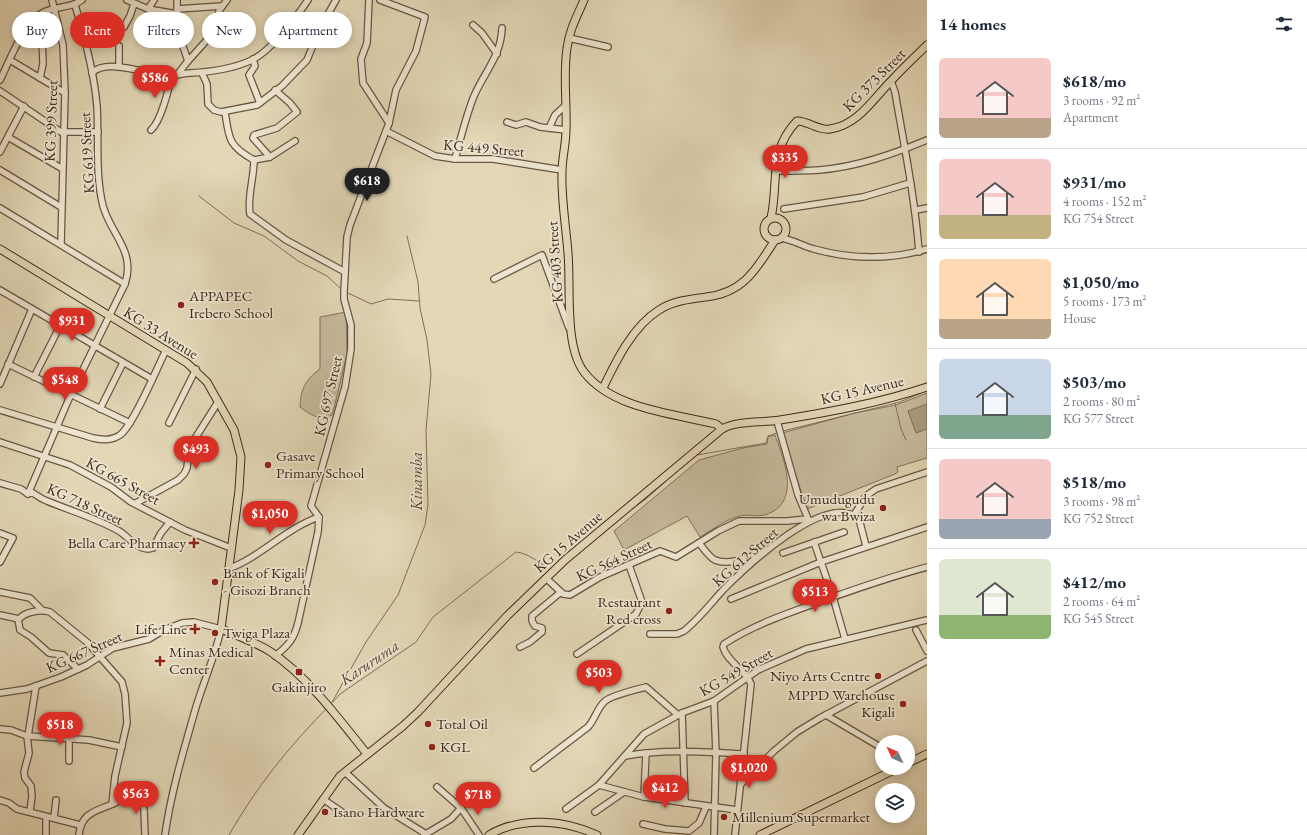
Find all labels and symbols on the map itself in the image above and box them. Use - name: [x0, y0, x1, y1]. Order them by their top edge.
- street label: KG 373 Street: [838, 44, 909, 115]
- pin: $586: [131, 65, 179, 99]
- street label: KG 399 Street: [40, 80, 61, 162]
- street label: KG 619 Street: [75, 111, 98, 194]
- street label: KG 449 Street: [443, 134, 526, 161]
- pin: $335: [761, 145, 809, 179]
- pin: $618: [343, 168, 391, 202]
- street label: KG 403 Street: [542, 220, 567, 303]
- place label: APPAPEC Irebero School: [188, 286, 273, 322]
- marker: APPAPEC Irebero School: [176, 300, 186, 310]
- street label: KG 33 Avenue: [120, 302, 202, 363]
- pin: $931: [48, 308, 96, 342]
- street label: KG 697 Street: [309, 354, 346, 438]
- pin: $548: [41, 367, 89, 401]
- street label: KG 15 Avenue: [819, 371, 905, 408]
- pin: $493: [172, 436, 220, 470]
- place label: Gasave Primary School: [276, 446, 365, 482]
- street label: KG 665 Street: [83, 452, 164, 509]
- water label: Kinamba: [406, 452, 427, 511]
- marker: Gasave Primary School: [263, 460, 273, 470]
- street label: KG 718 Street: [44, 478, 127, 529]
- place label: Umudugudu wa Bwiza: [799, 489, 875, 525]
- pin: $1,050: [237, 501, 303, 535]
- marker: Umudugudu wa Bwiza: [878, 503, 888, 513]
- street label: KG 15 Avenue: [530, 507, 606, 577]
- street label: KG 612 Street: [708, 522, 782, 591]
- place label: Bella Care Pharmacy: [68, 533, 186, 552]
- street label: KG 564 Street: [573, 534, 655, 585]
- marker: Bella Care Pharmacy: [189, 538, 199, 548]
- place label: Bank of Kigali - Gisozi Branch: [223, 563, 311, 599]
- marker: Bank of Kigali - Gisozi Branch: [210, 577, 220, 587]
- pin: $513: [791, 579, 839, 613]
- place label: Restaurant Red cross: [597, 592, 661, 628]
- marker: Restaurant Red cross: [664, 606, 674, 616]
- place label: Life Line: [135, 619, 187, 638]
- place label: Twiga Plaza: [223, 623, 290, 642]
- marker: Life Line: [190, 624, 200, 634]
- street label: KG 667 Street: [43, 626, 125, 677]
- marker: Twiga Plaza: [210, 628, 220, 638]
- water label: Karuruma: [335, 635, 403, 690]
- place label: Minas Medical Center: [169, 642, 254, 678]
- street label: KG 549 Street: [696, 643, 776, 700]
- marker: Minas Medical Center: [154, 655, 166, 667]
- pin: $503: [575, 660, 623, 694]
- place label: Niyo Arts Centre: [770, 666, 870, 685]
- marker: Gakinjiro: [294, 667, 304, 677]
- marker: Niyo Arts Centre: [873, 671, 883, 681]
- place label: Gakinjiro: [271, 677, 327, 696]
- place label: MPPD Warehouse Kigali: [788, 685, 895, 721]
- marker: MPPD Warehouse Kigali: [898, 699, 908, 709]
- pin: $518: [36, 712, 84, 746]
- place label: Total Oil: [436, 714, 488, 733]
- marker: Total Oil: [423, 719, 433, 729]
- north arrow: [875, 735, 915, 775]
- place label: KGL: [440, 737, 470, 756]
- marker: KGL: [427, 742, 437, 752]
- pin: $1,020: [716, 755, 782, 789]
- pin: $412: [641, 775, 689, 809]
- pin: $563: [112, 781, 160, 815]
- pin: $718: [454, 782, 502, 816]
- place label: Isano Hardware: [333, 802, 425, 821]
- marker: Isano Hardware: [320, 807, 330, 817]
- place label: Millenium Supermarket: [732, 807, 870, 826]
- marker: Millenium Supermarket: [719, 812, 729, 822]

